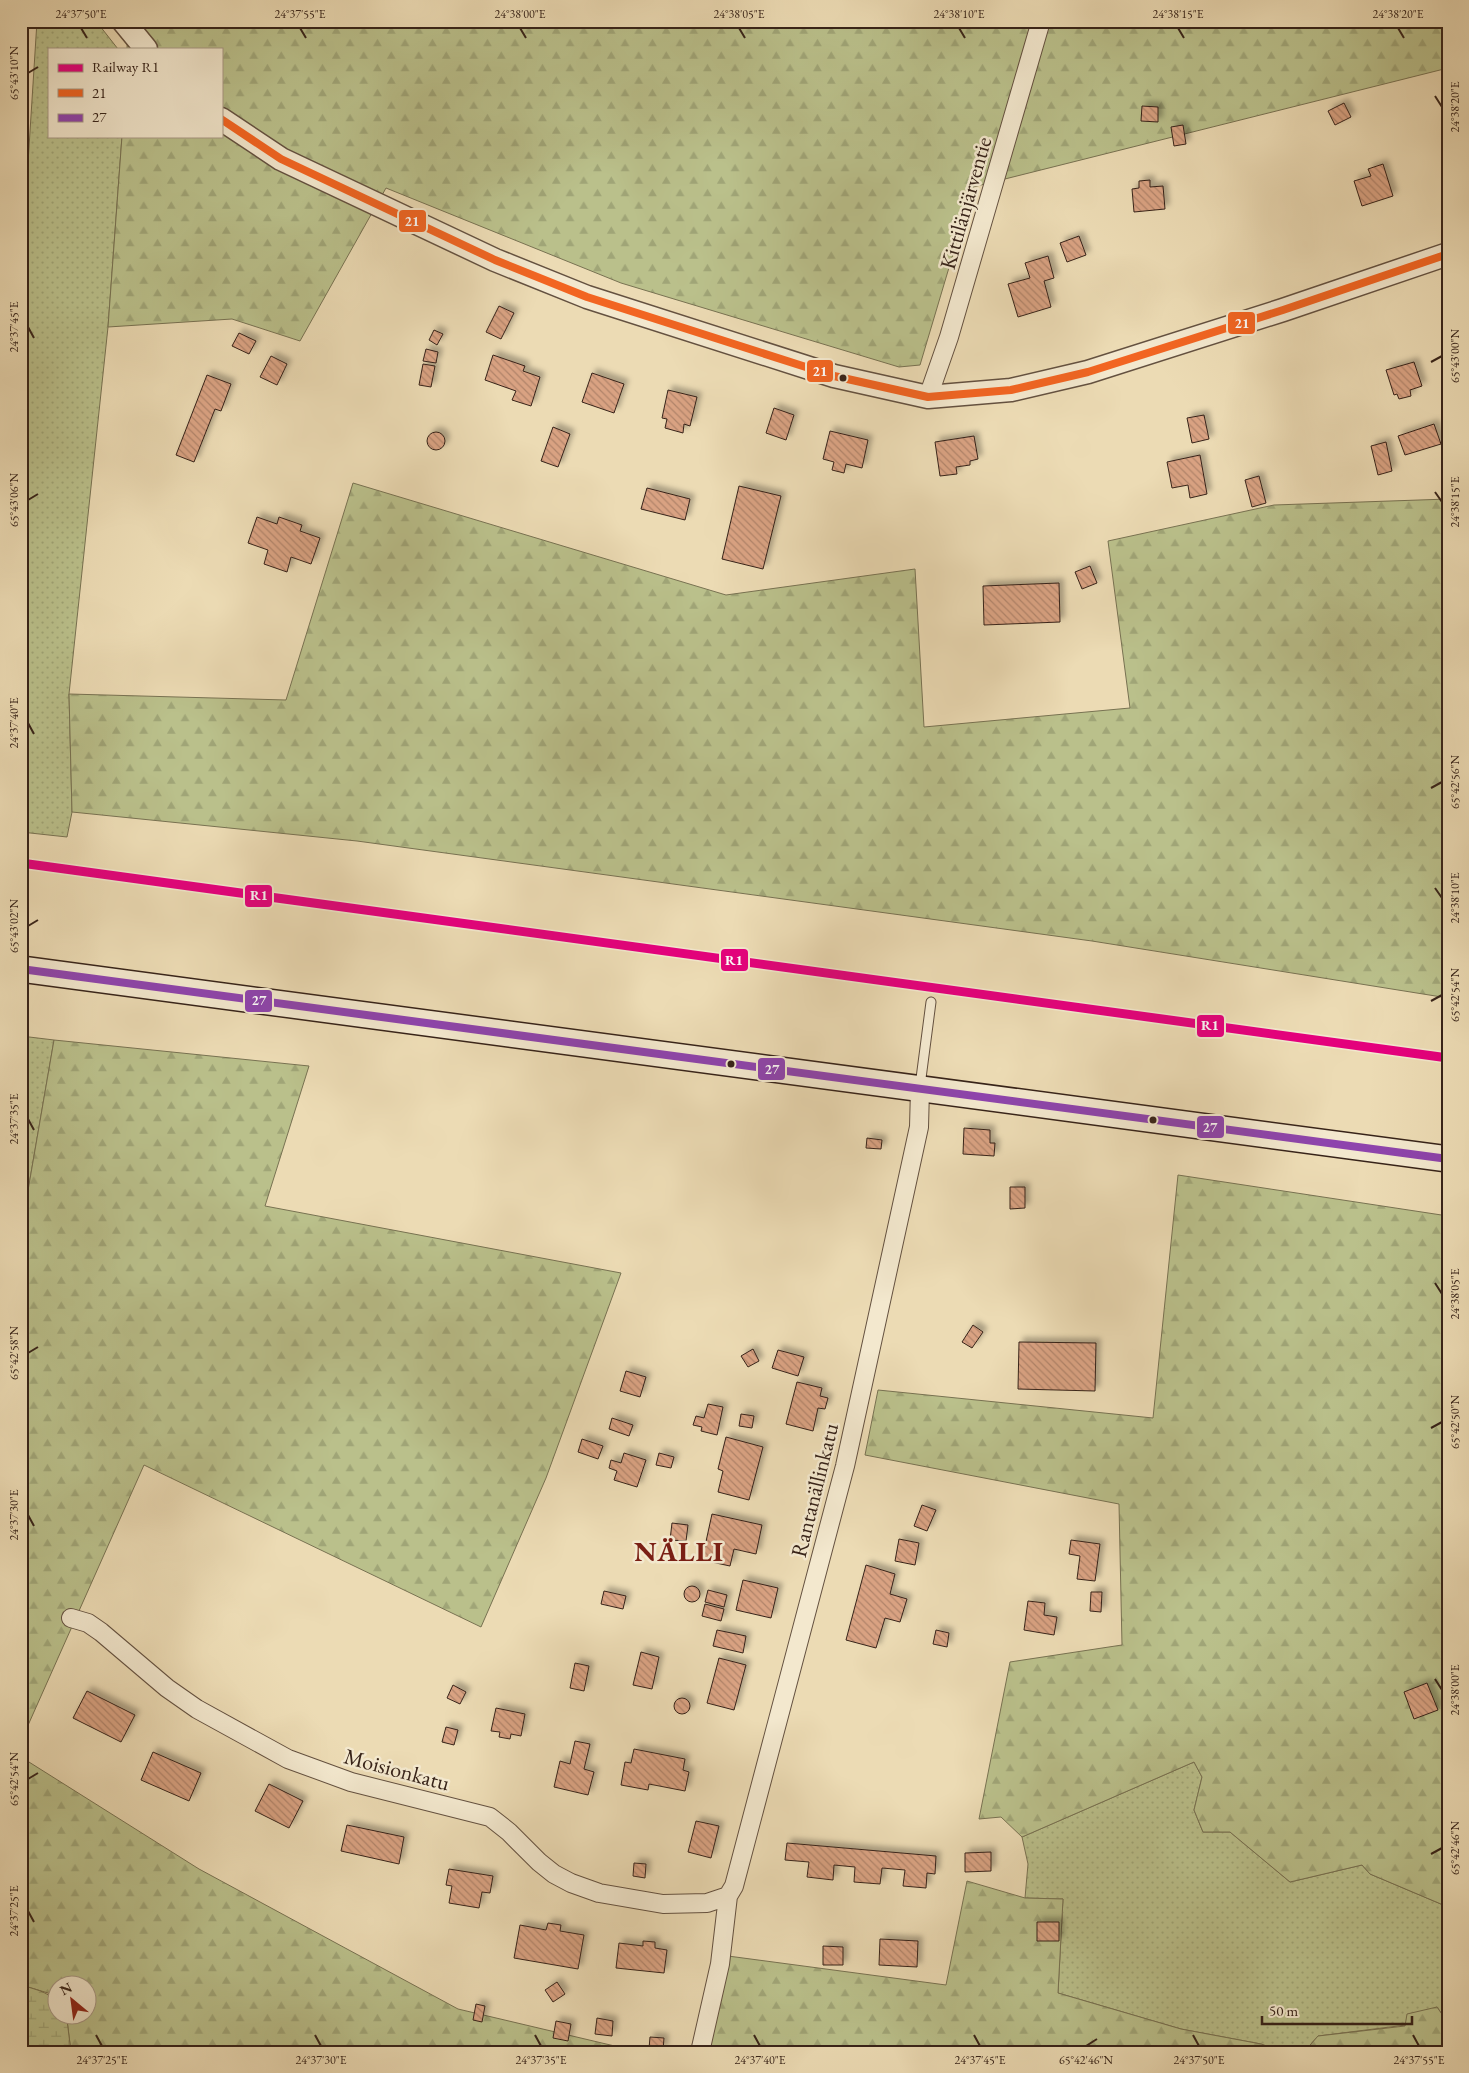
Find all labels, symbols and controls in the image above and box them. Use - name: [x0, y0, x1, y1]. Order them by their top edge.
- text: 24°37'50"E: [55, 6, 107, 22]
- text: 24°37'55"E: [274, 6, 326, 22]
- text: 24°38'00"E: [494, 6, 546, 22]
- text: 24°38'05"E: [713, 6, 765, 22]
- text: 24°38'10"E: [933, 6, 985, 22]
- text: 24°38'15"E: [1152, 6, 1204, 22]
- text: 24°38'20"E: [1372, 6, 1424, 22]
- text: 65°43'10"N: [6, 46, 22, 100]
- legend: [48, 48, 222, 138]
- text: Railway R1: [92, 57, 159, 76]
- text: 24°38'20"E: [1447, 81, 1463, 133]
- text: 21: [92, 83, 106, 102]
- text: 27: [92, 107, 107, 126]
- street label: Kittilänjärventie: [933, 133, 998, 273]
- line badge: 21: [398, 209, 427, 233]
- text: 21: [405, 212, 419, 230]
- text: 24°37'45"E: [6, 301, 22, 353]
- line badge: 21: [1227, 311, 1256, 335]
- text: 21: [1235, 314, 1249, 332]
- text: 65°43'00"N: [1447, 329, 1463, 383]
- line badge: 21: [806, 359, 834, 383]
- text: 21: [813, 362, 827, 380]
- unlabelled marker: [838, 373, 848, 383]
- text: 65°43'06"N: [6, 473, 22, 527]
- text: 24°38'15"E: [1447, 476, 1463, 528]
- text: 24°37'40"E: [6, 697, 22, 749]
- text: 65°42'56"N: [1447, 755, 1463, 809]
- text: 24°38'10"E: [1447, 872, 1463, 924]
- line badge: R1: [244, 884, 273, 908]
- text: R1: [250, 886, 268, 904]
- text: 65°43'02"N: [6, 899, 22, 953]
- line badge: R1: [720, 948, 749, 972]
- text: R1: [725, 951, 743, 969]
- text: 65°42'54"N: [1447, 968, 1463, 1022]
- line badge: 27: [244, 989, 273, 1013]
- text: 27: [252, 991, 267, 1009]
- line badge: R1: [1196, 1014, 1225, 1038]
- text: R1: [1201, 1016, 1219, 1034]
- line badge: 27: [757, 1057, 786, 1081]
- unlabelled marker: [726, 1059, 736, 1069]
- text: 27: [765, 1060, 780, 1078]
- text: 24°37'35"E: [6, 1093, 22, 1145]
- unlabelled marker: [1148, 1115, 1158, 1125]
- line badge: 27: [1196, 1115, 1225, 1139]
- text: 27: [1203, 1118, 1218, 1136]
- text: 24°38'05"E: [1447, 1268, 1463, 1320]
- text: 65°42'58"N: [6, 1326, 22, 1380]
- text: 65°42'50"N: [1447, 1395, 1463, 1449]
- street label: Rantanällinkatu: [784, 1420, 845, 1560]
- text: 24°37'30"E: [6, 1489, 22, 1541]
- district label: NÄLLI: [634, 1533, 724, 1569]
- text: 24°38'00"E: [1447, 1664, 1463, 1716]
- street label: Moisionkatu: [341, 1741, 453, 1798]
- text: 65°42'54"N: [6, 1752, 22, 1806]
- text: 65°42'46"N: [1447, 1821, 1463, 1875]
- text: 24°37'25"E: [6, 1885, 22, 1937]
- north arrow: [48, 1976, 98, 2026]
- text: N: [56, 1978, 76, 1999]
- scale bar: [1262, 1993, 1412, 2025]
- text: 50 m: [1269, 2001, 1298, 2020]
- text: 24°37'25"E: [76, 2052, 128, 2068]
- text: 24°37'30"E: [295, 2052, 347, 2068]
- text: 24°37'35"E: [515, 2052, 567, 2068]
- text: 24°37'40"E: [734, 2052, 786, 2068]
- text: 24°37'45"E: [954, 2052, 1006, 2068]
- text: 65°42'46"N: [1059, 2052, 1113, 2068]
- text: 24°37'50"E: [1173, 2052, 1225, 2068]
- text: 24°37'55"E: [1393, 2052, 1445, 2068]

